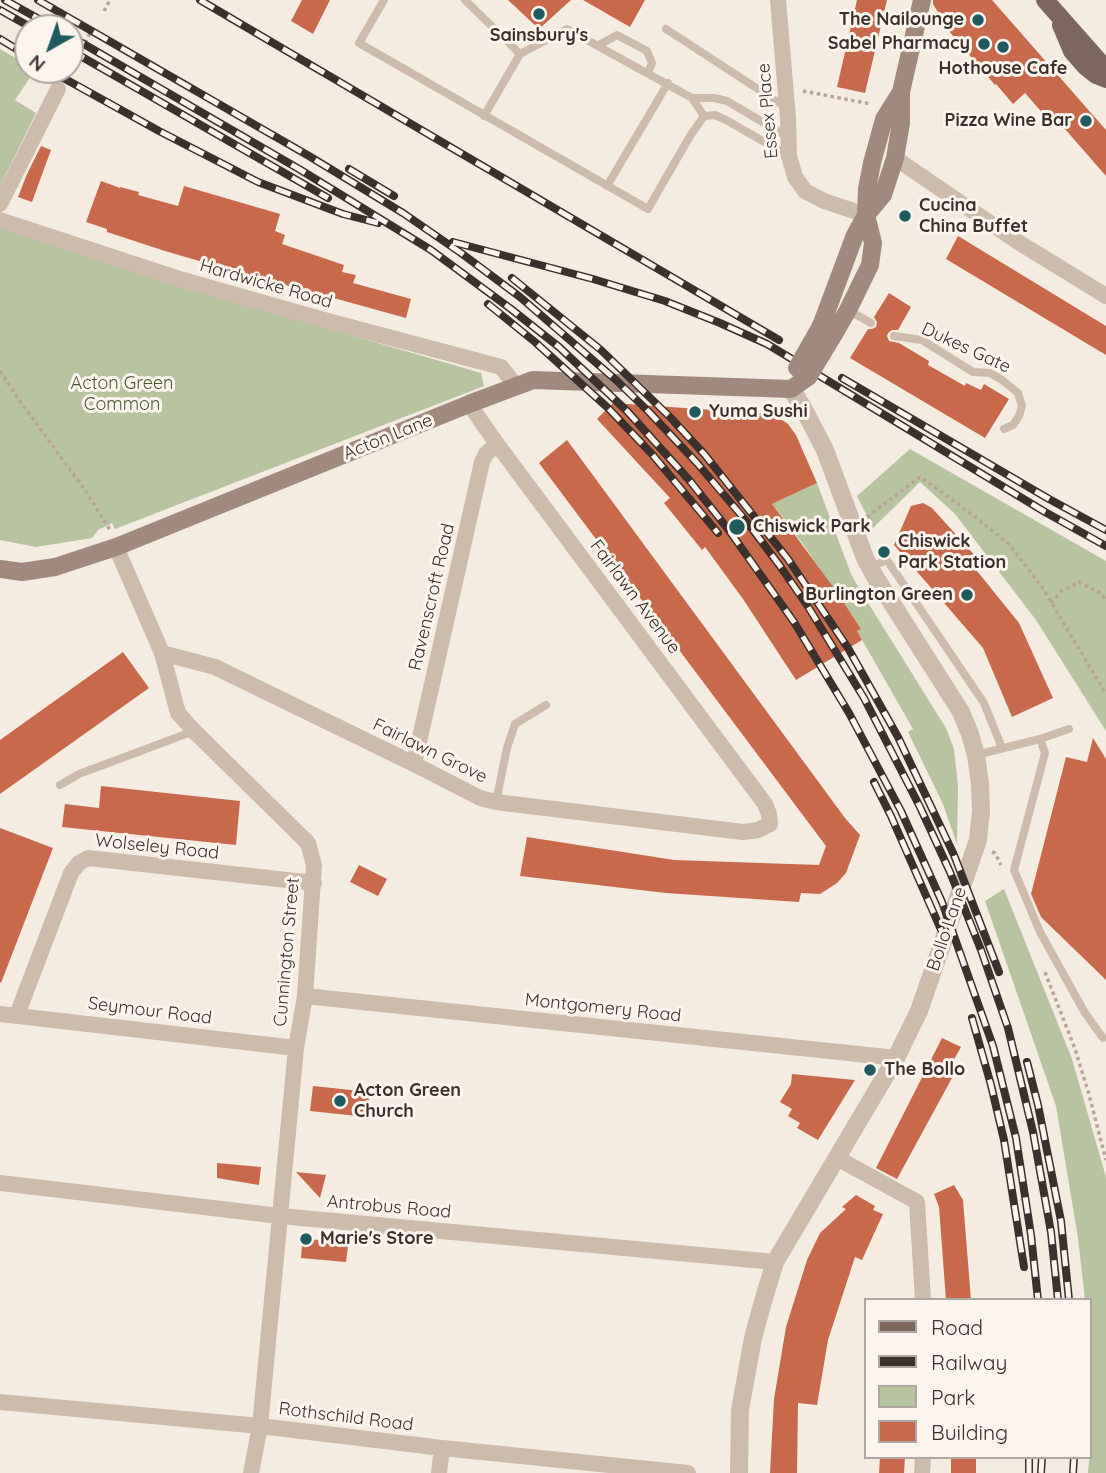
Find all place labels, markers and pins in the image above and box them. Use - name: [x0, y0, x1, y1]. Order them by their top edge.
- marker: Sainsbury's: [531, 6, 547, 22]
- place label: The Nailounge: [839, 9, 964, 31]
- marker: The Nailounge: [970, 12, 986, 28]
- place label: Sainsbury's: [490, 25, 588, 47]
- place label: Sabel Pharmacy: [828, 33, 970, 55]
- marker: Sabel Pharmacy: [976, 36, 992, 52]
- marker: Hothouse Cafe: [995, 39, 1011, 55]
- place label: Hothouse Cafe: [939, 58, 1067, 80]
- place label: Pizza Wine Bar: [945, 110, 1072, 132]
- marker: Pizza Wine Bar: [1078, 113, 1094, 129]
- place label: Cucina China Buffet: [919, 195, 1028, 238]
- marker: Cucina China Buffet: [897, 208, 913, 224]
- place label: Yuma Sushi: [709, 401, 808, 423]
- marker: Yuma Sushi: [687, 404, 703, 420]
- place label: Chiswick Park: [753, 516, 871, 538]
- marker: Chiswick Park: [727, 517, 747, 537]
- place label: Chiswick Park Station: [898, 531, 1006, 574]
- marker: Chiswick Park Station: [876, 544, 892, 560]
- place label: Burlington Green: [805, 584, 953, 606]
- marker: Burlington Green: [959, 587, 975, 603]
- place label: The Bollo: [884, 1059, 965, 1081]
- marker: The Bollo: [862, 1062, 878, 1078]
- place label: Acton Green Church: [354, 1080, 461, 1122]
- marker: Acton Green Church: [332, 1093, 348, 1109]
- place label: Marie's Store: [320, 1228, 434, 1250]
- marker: Marie's Store: [298, 1231, 314, 1247]

